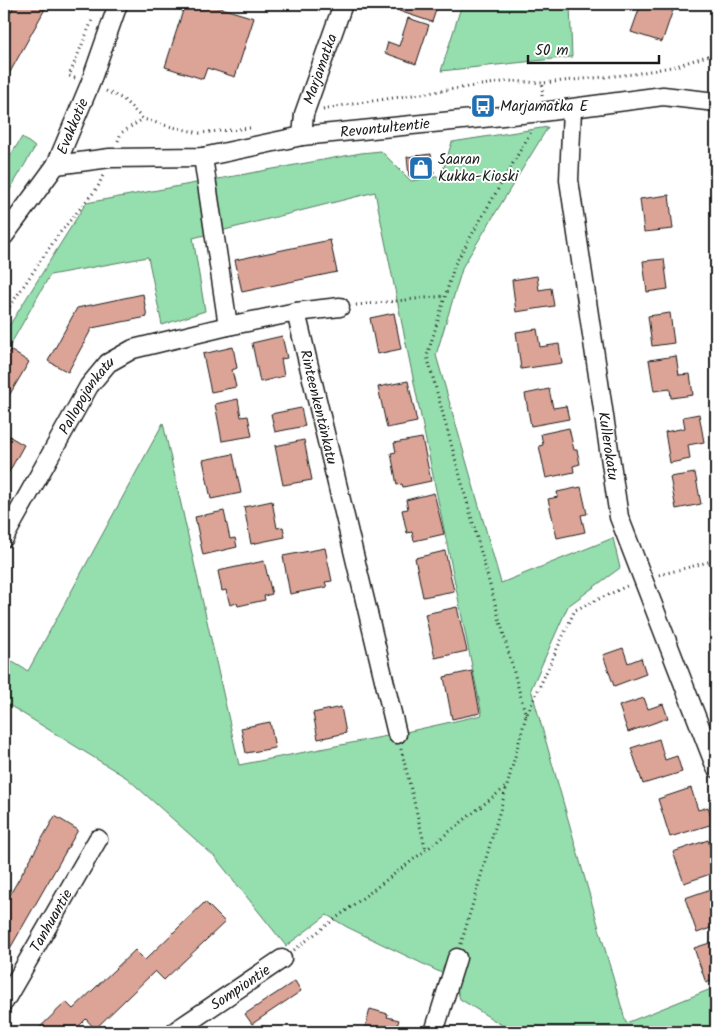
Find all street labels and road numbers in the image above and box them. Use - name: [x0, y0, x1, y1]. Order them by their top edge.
- street label: Marjamatka: [297, 30, 345, 108]
- street label: Evakkotie: [51, 95, 96, 159]
- street label: Revontultentie: [339, 112, 431, 145]
- street label: Rinteenkentänkatu: [292, 347, 343, 467]
- street label: Pallopojankatu: [53, 351, 119, 439]
- street label: Kullerokatu: [591, 410, 624, 482]
- street label: Tanhuantie: [24, 885, 80, 957]
- street label: Sompiontie: [206, 959, 276, 1017]

